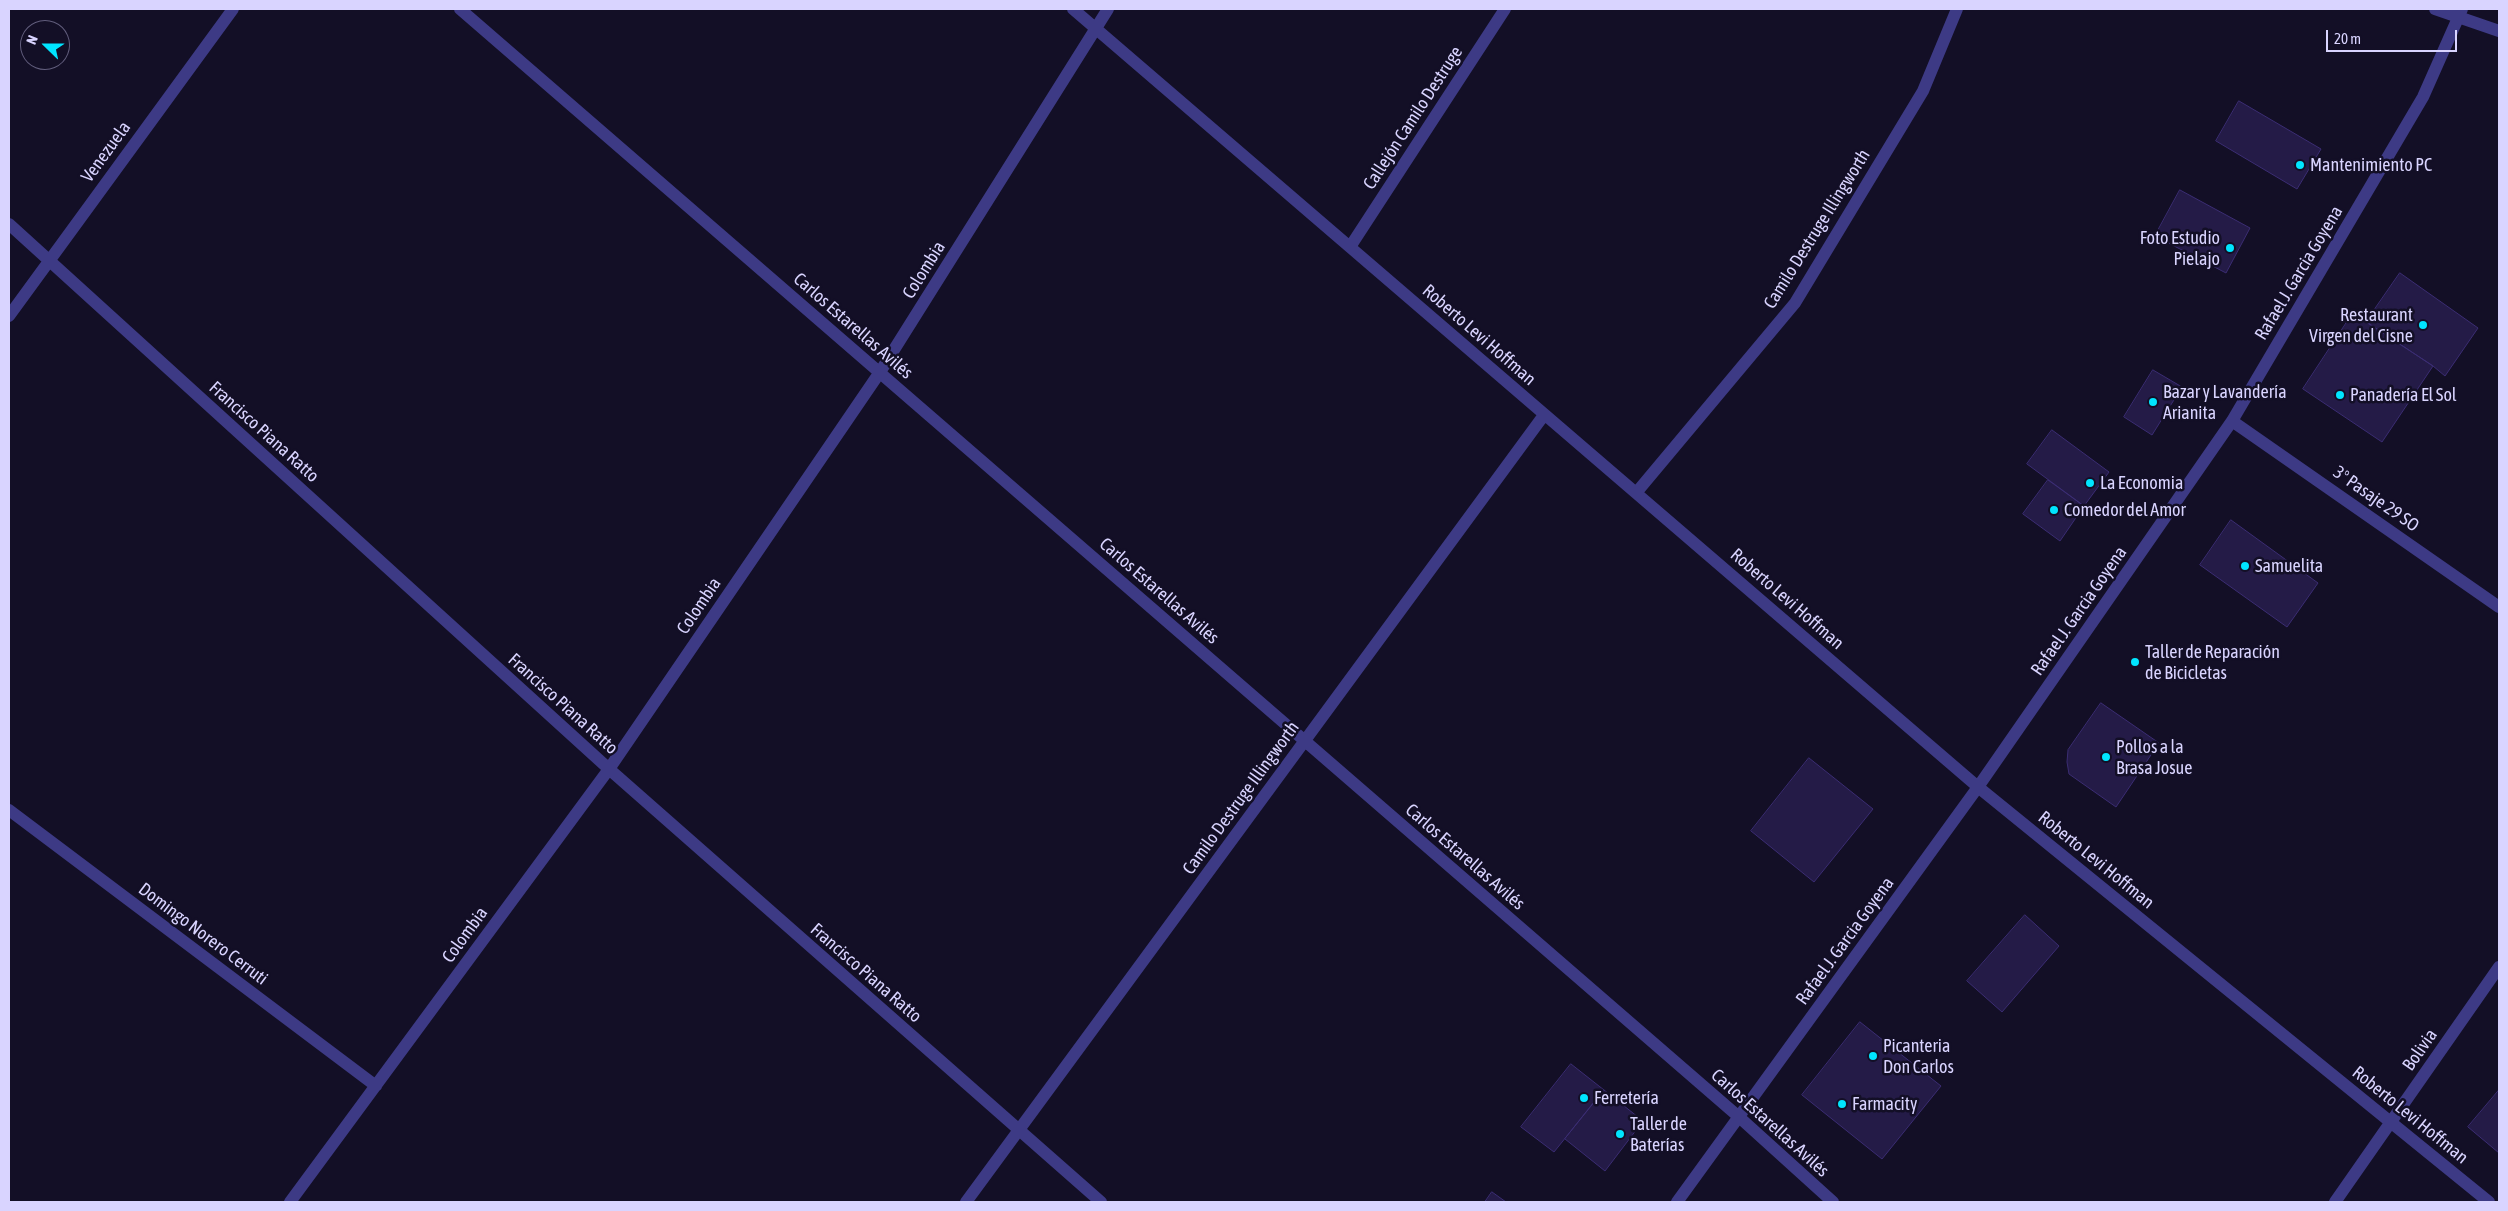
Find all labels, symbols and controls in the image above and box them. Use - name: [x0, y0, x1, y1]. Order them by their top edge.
- north arrow: [20, 20, 70, 70]
- scale bar: [2328, 20, 2459, 52]
- text: 20 m: [2334, 30, 2361, 47]
- text: N: [23, 33, 41, 47]
- street label: Callejón Camilo Destruge: [1359, 42, 1467, 194]
- street label: Venezuela: [77, 117, 135, 187]
- street label: Camilo Destruge Illingworth: [1759, 145, 1875, 313]
- place label: Mantenimiento PC: [2310, 154, 2432, 176]
- marker: Mantenimiento PC: [2294, 159, 2306, 171]
- street label: Rafael J. Garcia Goyena: [2251, 202, 2347, 344]
- place label: Foto Estudio Pielajo: [2140, 227, 2220, 270]
- street label: Colombia: [898, 237, 950, 303]
- marker: Foto Estudio Pielajo: [2224, 242, 2236, 254]
- street label: Carlos Estarellas Avilés: [789, 268, 917, 384]
- street label: Roberto Levi Hoffman: [1418, 280, 1540, 390]
- place label: Restaurant Virgen del Cisne: [2309, 304, 2413, 346]
- marker: Restaurant Virgen del Cisne: [2417, 319, 2429, 331]
- street label: Francisco Piana Ratto: [205, 377, 323, 487]
- place label: Bazar y Lavandería Arianita: [2163, 381, 2287, 424]
- place label: Panadería El Sol: [2350, 384, 2457, 406]
- marker: Panadería El Sol: [2334, 389, 2346, 401]
- marker: Bazar y Lavandería Arianita: [2147, 396, 2159, 408]
- street label: 3º Pasaje 29 SO: [2329, 462, 2423, 536]
- place label: La Economia: [2100, 472, 2183, 494]
- marker: La Economia: [2084, 477, 2096, 489]
- place label: Comedor del Amor: [2064, 499, 2186, 521]
- marker: Comedor del Amor: [2048, 504, 2060, 516]
- street label: Carlos Estarellas Avilés: [1095, 533, 1223, 649]
- street label: Rafael J. Garcia Goyena: [2026, 542, 2132, 680]
- street label: Roberto Levi Hoffman: [1726, 544, 1848, 654]
- place label: Samuelita: [2255, 555, 2323, 577]
- marker: Samuelita: [2239, 560, 2251, 572]
- street label: Colombia: [672, 574, 726, 638]
- place label: Taller de Reparación de Bicicletas: [2145, 641, 2280, 684]
- street label: Francisco Piana Ratto: [504, 649, 622, 759]
- marker: Taller de Reparación de Bicicletas: [2129, 656, 2141, 668]
- street label: Camilo Destruge Illingworth: [1178, 717, 1304, 879]
- place label: Pollos a la Brasa Josue: [2116, 736, 2192, 779]
- marker: Pollos a la Brasa Josue: [2100, 751, 2112, 763]
- street label: Carlos Estarellas Avilés: [1401, 799, 1529, 915]
- street label: Roberto Levi Hoffman: [2034, 807, 2158, 913]
- street label: Rafael J. Garcia Goyena: [1791, 873, 1899, 1009]
- street label: Domingo Norero Cerruti: [134, 878, 272, 990]
- street label: Colombia: [438, 903, 492, 967]
- street label: Francisco Piana Ratto: [806, 919, 926, 1027]
- street label: Bolivia: [2398, 1025, 2442, 1075]
- place label: Picanteria Don Carlos: [1883, 1035, 1954, 1078]
- marker: Picanteria Don Carlos: [1867, 1050, 1879, 1062]
- street label: Roberto Levi Hoffman: [2348, 1062, 2472, 1168]
- street label: Carlos Estarellas Avilés: [1707, 1064, 1833, 1182]
- place label: Ferretería: [1594, 1087, 1659, 1109]
- marker: Ferretería: [1578, 1092, 1590, 1104]
- place label: Farmacity: [1852, 1093, 1917, 1115]
- marker: Farmacity: [1836, 1098, 1848, 1110]
- place label: Taller de Baterías: [1630, 1113, 1687, 1156]
- marker: Taller de Baterías: [1614, 1128, 1626, 1140]

